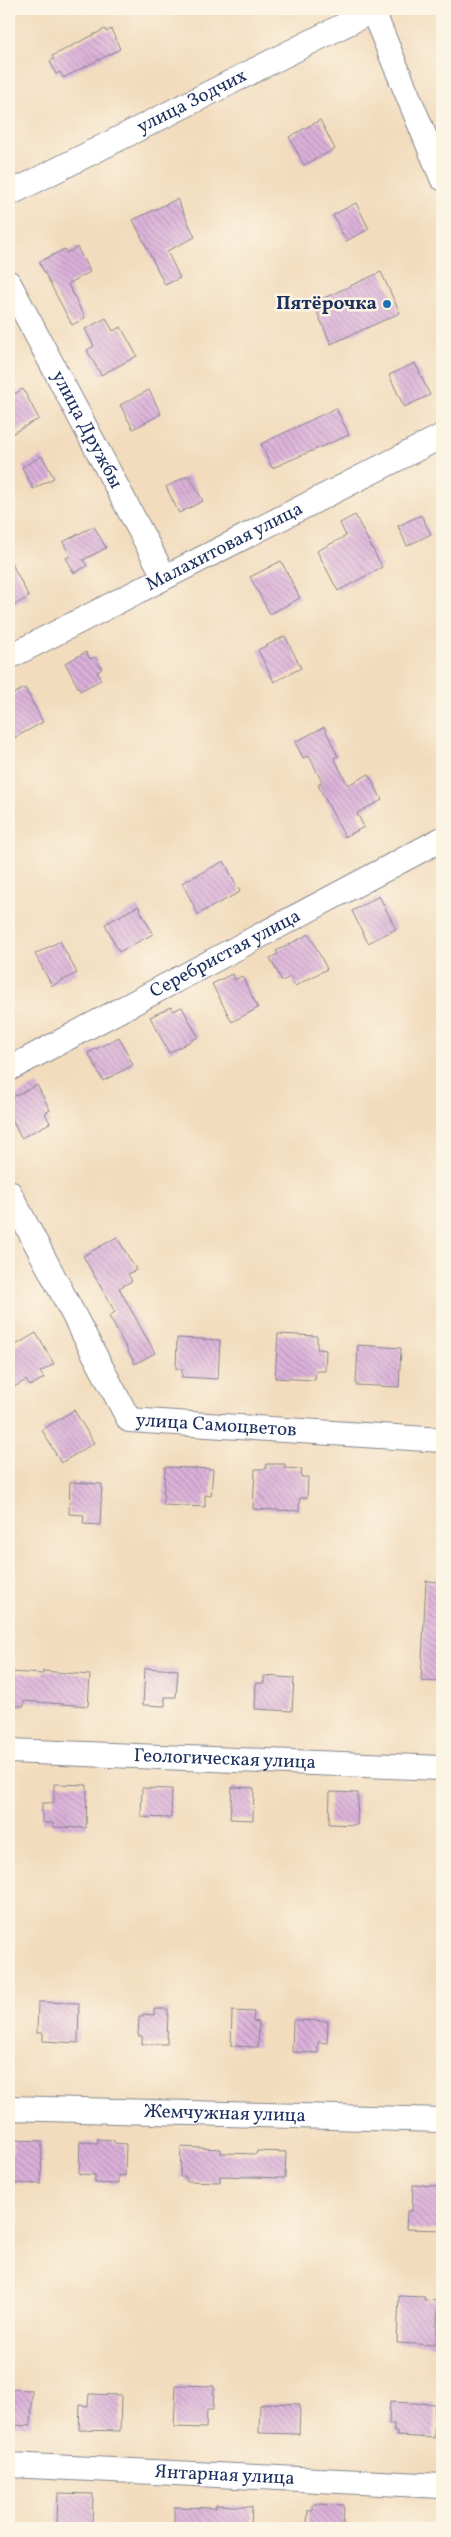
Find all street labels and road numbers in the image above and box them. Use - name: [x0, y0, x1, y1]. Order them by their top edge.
- street label: улица Зодчих: [133, 63, 252, 140]
- street label: улица Дружбы: [45, 366, 129, 493]
- street label: Малахитовая улица: [142, 496, 308, 598]
- street label: Серебристая улица: [145, 903, 305, 1005]
- street label: улица Самоцветов: [135, 1407, 298, 1444]
- street label: Геологическая улица: [133, 1743, 316, 1776]
- street label: Жемчужная улица: [144, 2099, 306, 2129]
- street label: Янтарная улица: [154, 2459, 295, 2492]

